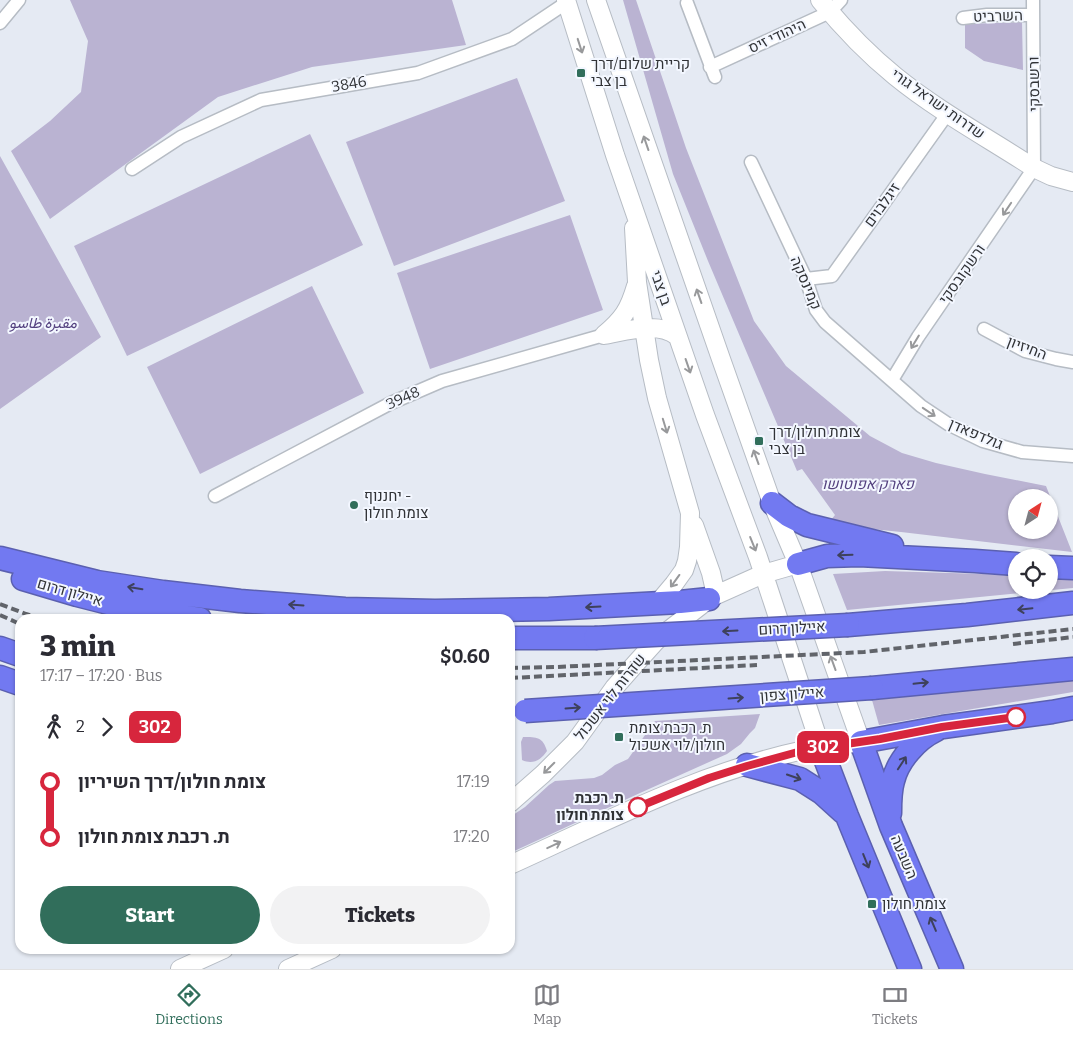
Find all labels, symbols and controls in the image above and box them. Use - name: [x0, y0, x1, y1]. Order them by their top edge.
- street label: השרביט: [973, 6, 1023, 26]
- street label: היהודי זיס: [745, 15, 809, 57]
- one-way arrow: [576, 38, 586, 54]
- place label: קריית שלום/דרך בן צבי: [591, 55, 690, 90]
- street label: ורשבסקי: [1025, 56, 1043, 112]
- street label: שדרות ישראל גורי: [888, 65, 988, 143]
- marker: קריית שלום/דרך בן צבי: [575, 67, 587, 79]
- street label: 3846: [330, 72, 368, 96]
- one-way arrow: [641, 135, 650, 151]
- street label: זיגלבוים: [860, 180, 904, 230]
- one-way arrow: [1002, 201, 1012, 215]
- street label: ורשקובסקי: [935, 241, 989, 307]
- street label: קמינסקה: [787, 253, 825, 313]
- street label: בן צבי: [647, 268, 675, 308]
- one-way arrow: [694, 289, 703, 305]
- park label: مقبرة طاسو: [9, 314, 78, 332]
- street label: החיזיון: [1005, 332, 1049, 364]
- one-way arrow: [909, 335, 919, 349]
- one-way arrow: [684, 358, 693, 374]
- street label: 3948: [383, 383, 423, 413]
- one-way arrow: [922, 407, 936, 417]
- street label: גולדפאדן: [946, 415, 1006, 453]
- one-way arrow: [661, 417, 670, 433]
- place label: צומת חולון/דרך בן צבי: [769, 423, 861, 458]
- marker: צומת חולון/דרך בן צבי: [753, 435, 765, 447]
- one-way arrow: [751, 449, 760, 465]
- park label: פארק אפוטושו: [822, 475, 916, 493]
- place label: יחננוף - צומת חולון: [364, 487, 428, 522]
- north arrow: [1008, 489, 1058, 539]
- map controls: [1008, 489, 1058, 599]
- marker: יחננוף - צומת חולון: [348, 499, 360, 511]
- one-way arrow: [749, 536, 758, 552]
- button: locate: [1008, 549, 1058, 599]
- one-way arrow: [838, 551, 854, 560]
- street label: איילון דרום: [35, 574, 105, 610]
- one-way arrow: [670, 574, 681, 587]
- one-way arrow: [127, 582, 143, 592]
- one-way arrow: [288, 601, 304, 610]
- one-way arrow: [585, 602, 601, 611]
- one-way arrow: [1017, 604, 1033, 614]
- street label: איילון דרום: [758, 617, 826, 639]
- one-way arrow: [722, 627, 738, 636]
- text: 3 min: [40, 630, 115, 663]
- text: $0.60: [440, 645, 490, 668]
- street label: שדרות לוי אשכול: [571, 650, 649, 744]
- one-way arrow: [828, 656, 837, 671]
- text: 17:17 – 17:20 · Bus: [40, 666, 163, 685]
- one-way arrow: [913, 678, 929, 688]
- street label: איילון צפון: [759, 683, 825, 705]
- one-way arrow: [727, 693, 743, 702]
- one-way arrow: [565, 703, 581, 712]
- unlabelled marker: [1006, 707, 1026, 727]
- icon: walk: [40, 713, 68, 741]
- icon: forward: [93, 713, 121, 741]
- text: 302: [139, 716, 171, 738]
- text: 2: [76, 717, 85, 736]
- place label: ת. רכבת צומת חולון/לוי אשכול: [629, 719, 725, 754]
- marker: ת. רכבת צומת חולון/לוי אשכול: [613, 731, 625, 743]
- line badge: 302: [794, 731, 852, 763]
- text: 302: [807, 736, 839, 758]
- one-way arrow: [897, 756, 907, 770]
- one-way arrow: [543, 762, 555, 774]
- text: צומת חולון/דרך השיריון: [78, 770, 266, 793]
- text: 17:19: [456, 772, 490, 791]
- one-way arrow: [786, 773, 802, 783]
- place label: ת. רכבת צומת חולון: [556, 789, 624, 824]
- marker: ת. רכבת צומת חולון: [628, 797, 648, 817]
- text: ת. רכבת צומת חולון: [78, 825, 230, 848]
- text: 17:20: [453, 827, 490, 846]
- street label: השבעה: [887, 832, 921, 882]
- one-way arrow: [546, 840, 561, 850]
- one-way arrow: [861, 853, 871, 868]
- button: Start: [40, 886, 260, 944]
- button: Tickets: [270, 886, 490, 944]
- place label: צומת חולון: [882, 895, 946, 913]
- marker: צומת חולון: [866, 898, 878, 910]
- one-way arrow: [927, 917, 937, 932]
- tab: Directions: [155, 981, 223, 1028]
- tab: Map: [533, 981, 561, 1028]
- tab: Tickets: [872, 981, 918, 1028]

